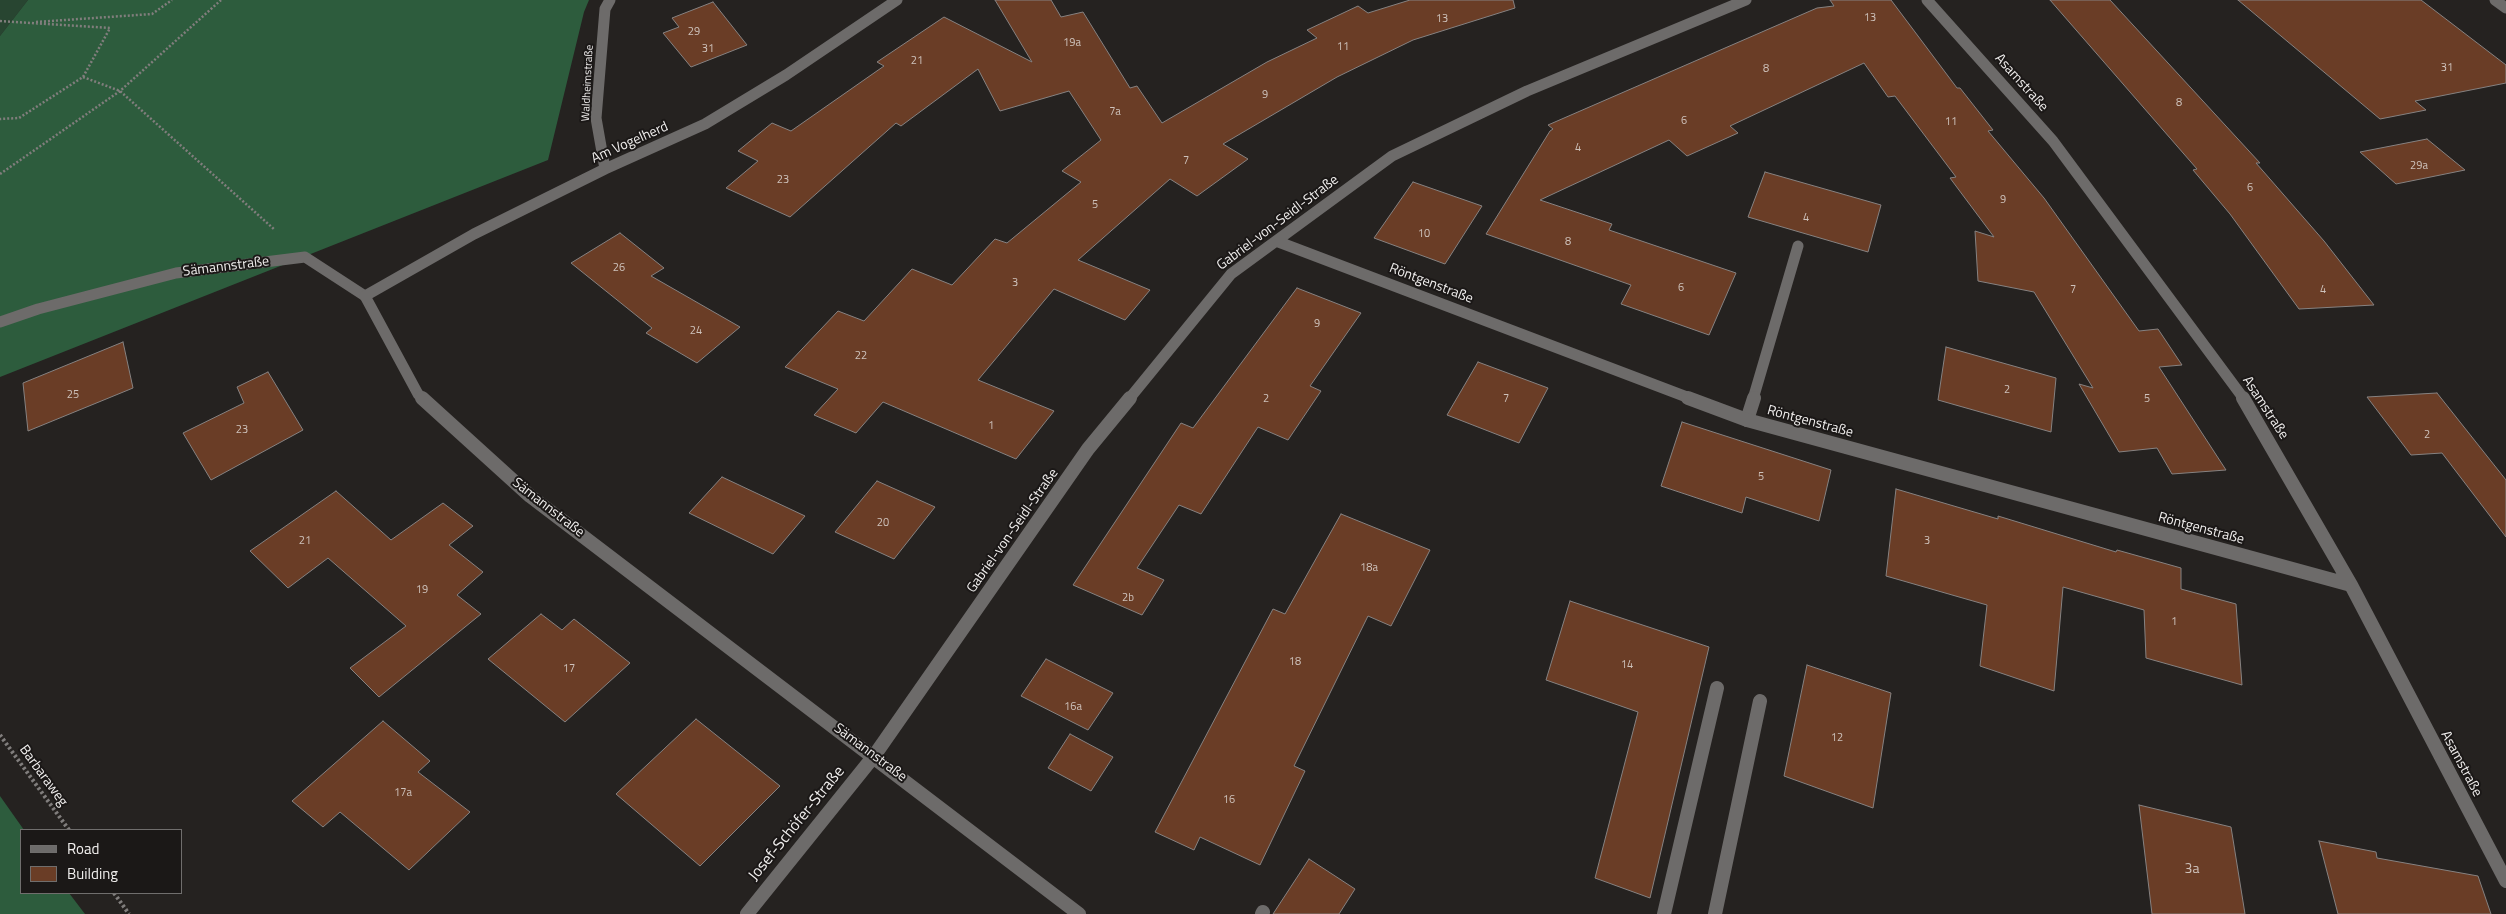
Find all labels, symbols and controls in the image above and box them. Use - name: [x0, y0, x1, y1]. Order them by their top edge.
- house number: 13: [1864, 11, 1876, 25]
- house number: 13: [1436, 12, 1448, 26]
- house number: 29: [688, 25, 700, 39]
- house number: 19a: [1063, 36, 1081, 50]
- house number: 11: [1337, 40, 1349, 54]
- house number: 31: [702, 42, 714, 56]
- street label: Waldheimstraße: [579, 44, 597, 122]
- street label: Asamstraße: [1991, 51, 2051, 115]
- house number: 21: [911, 54, 923, 68]
- house number: 31: [2441, 61, 2453, 75]
- house number: 8: [1763, 62, 1769, 76]
- house number: 9: [1262, 88, 1268, 102]
- house number: 8: [2176, 96, 2182, 110]
- house number: 7a: [1109, 105, 1121, 119]
- house number: 6: [1681, 114, 1687, 128]
- house number: 11: [1945, 115, 1957, 129]
- street label: Am Vogelherd: [589, 119, 671, 167]
- house number: 4: [1575, 141, 1581, 155]
- house number: 7: [1183, 154, 1189, 168]
- house number: 29a: [2410, 159, 2428, 173]
- street label: Gabriel-von-Seidl-Straße: [1214, 172, 1342, 274]
- house number: 23: [777, 173, 789, 187]
- house number: 6: [2247, 181, 2253, 195]
- house number: 9: [2000, 193, 2006, 207]
- house number: 5: [1092, 198, 1098, 212]
- house number: 4: [1803, 211, 1809, 225]
- house number: 10: [1418, 227, 1430, 241]
- house number: 8: [1565, 235, 1571, 249]
- street label: Sämannstraße: [182, 253, 270, 281]
- street label: Röntgenstraße: [1387, 260, 1475, 308]
- house number: 26: [613, 261, 625, 275]
- house number: 3: [1012, 276, 1018, 290]
- house number: 6: [1678, 281, 1684, 295]
- house number: 7: [2070, 283, 2076, 297]
- house number: 4: [2320, 283, 2326, 297]
- house number: 9: [1314, 317, 1320, 331]
- house number: 24: [690, 324, 702, 338]
- house number: 22: [855, 349, 867, 363]
- street label: Asamstraße: [2238, 373, 2292, 443]
- house number: 2: [2004, 383, 2010, 397]
- house number: 25: [67, 388, 79, 402]
- house number: 2: [1263, 392, 1269, 406]
- house number: 7: [1503, 392, 1509, 406]
- house number: 5: [2144, 392, 2150, 406]
- street label: Röntgenstraße: [1765, 402, 1855, 442]
- house number: 1: [988, 419, 994, 433]
- house number: 23: [236, 423, 248, 437]
- house number: 2: [2424, 428, 2430, 442]
- street label: Gabriel-von-Seidl-Straße: [964, 466, 1062, 596]
- house number: 5: [1758, 470, 1764, 484]
- street label: Sämannstraße: [509, 475, 587, 541]
- street label: Röntgenstraße: [2156, 509, 2246, 549]
- house number: 20: [877, 516, 889, 530]
- house number: 21: [299, 534, 311, 548]
- house number: 3: [1924, 534, 1930, 548]
- house number: 18a: [1360, 561, 1378, 575]
- house number: 19: [416, 583, 428, 597]
- house number: 2b: [1122, 591, 1134, 605]
- house number: 1: [2171, 615, 2177, 629]
- house number: 18: [1289, 655, 1301, 669]
- house number: 14: [1621, 658, 1633, 672]
- house number: 17: [563, 662, 575, 676]
- house number: 16a: [1064, 700, 1082, 714]
- street label: Sämannstraße: [830, 720, 910, 786]
- street label: Asamstraße: [2437, 728, 2485, 800]
- house number: 12: [1831, 731, 1843, 745]
- street label: Barbaraweg: [15, 742, 71, 810]
- street label: Josef-Schöfer-Straße: [745, 763, 849, 885]
- house number: 17a: [394, 786, 412, 800]
- house number: 16: [1223, 793, 1235, 807]
- legend: [20, 829, 182, 894]
- text: Road: [67, 837, 99, 860]
- text: Building: [67, 862, 118, 885]
- house number: 3a: [2185, 862, 2199, 878]

